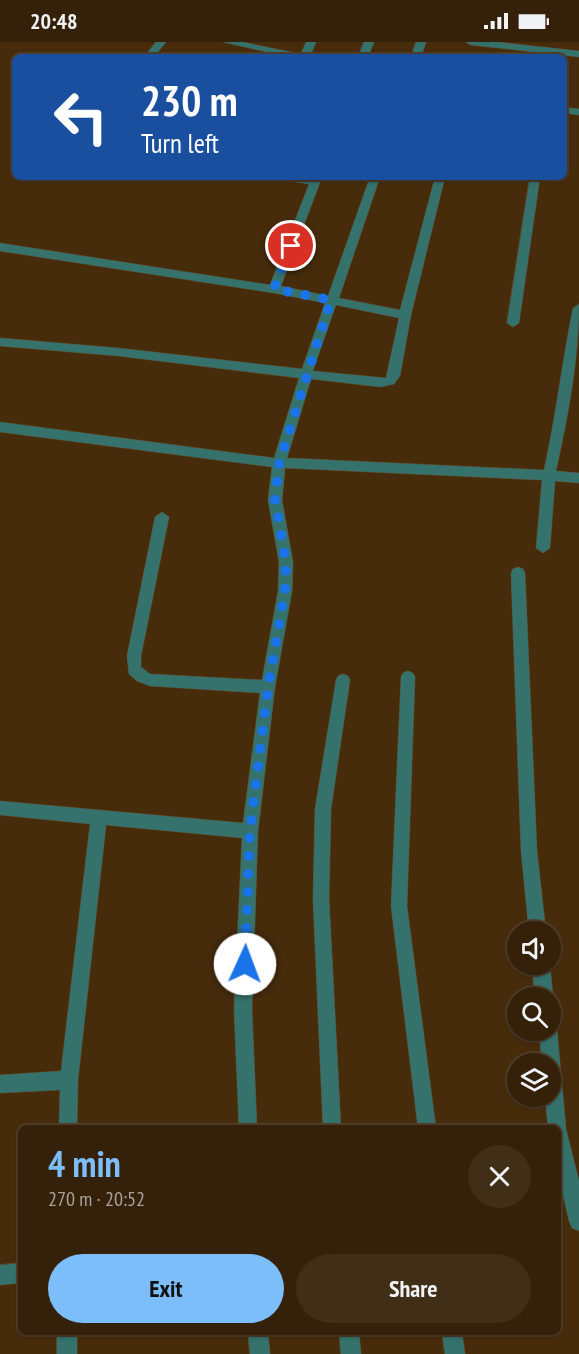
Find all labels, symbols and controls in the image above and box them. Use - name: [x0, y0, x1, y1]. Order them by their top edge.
- text: 20:48: [30, 7, 78, 35]
- text: 230 m: [141, 73, 238, 128]
- icon: left: [42, 78, 120, 156]
- text: Turn left: [141, 126, 219, 160]
- pin: [265, 220, 316, 271]
- icon: arrive: [274, 229, 307, 262]
- map controls: [507, 921, 561, 1107]
- button: sound: [507, 921, 561, 975]
- position arrow: [213, 932, 277, 996]
- button: search: [507, 987, 561, 1041]
- button: layers: [507, 1053, 561, 1107]
- text: 4 min: [48, 1140, 121, 1187]
- button: close: [468, 1145, 531, 1208]
- text: 270 m · 20:52: [48, 1186, 145, 1212]
- button: Exit: [48, 1254, 284, 1323]
- button: Share: [296, 1254, 531, 1323]

